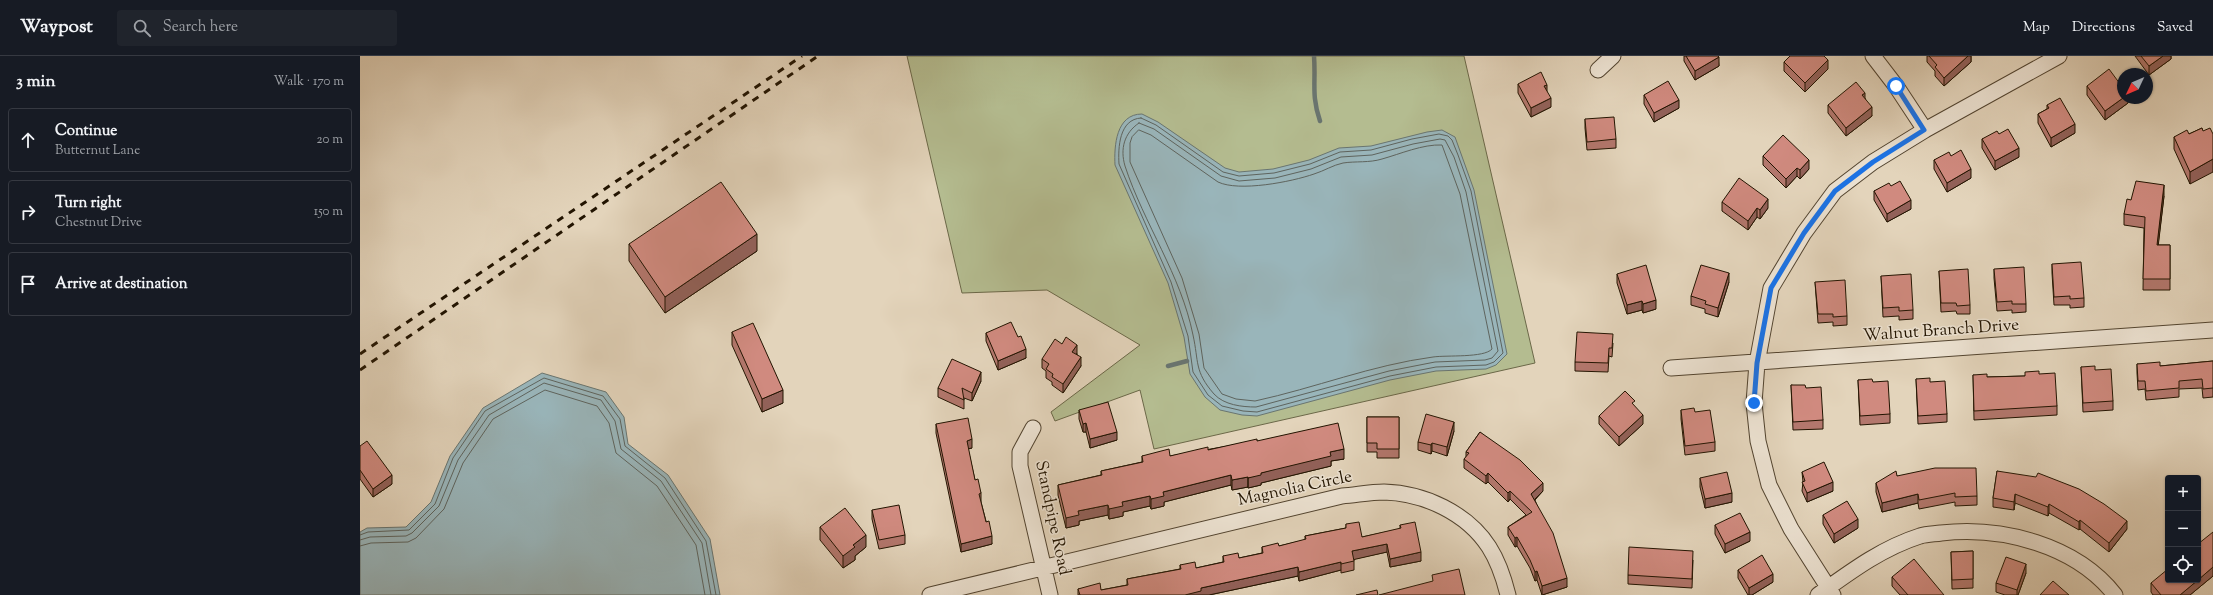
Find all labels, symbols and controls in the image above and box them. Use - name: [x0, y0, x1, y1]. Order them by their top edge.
- search box: [117, 10, 397, 46]
- text: Waypost: [20, 14, 93, 41]
- icon: search: [131, 17, 153, 39]
- text: Search here: [163, 17, 238, 38]
- text: Map: [2023, 18, 2050, 38]
- text: Directions: [2072, 18, 2135, 38]
- text: Saved: [2157, 18, 2193, 38]
- north arrow: [2117, 68, 2153, 104]
- text: 3 min: [16, 70, 55, 94]
- text: Walk · 170 m: [274, 73, 344, 91]
- route start: [1887, 77, 1905, 95]
- text: Continue: [55, 121, 117, 142]
- icon: ahead: [17, 129, 39, 151]
- text: 20 m: [317, 131, 343, 149]
- text: Butternut Lane: [55, 142, 140, 160]
- text: Turn right: [55, 193, 121, 214]
- icon: right: [17, 201, 39, 223]
- text: 150 m: [314, 203, 343, 221]
- text: Chestnut Drive: [55, 214, 142, 232]
- icon: arrive: [17, 273, 39, 295]
- text: Arrive at destination: [55, 274, 188, 295]
- street label: Walnut Branch Drive: [1862, 314, 2020, 348]
- route end: [1745, 394, 1763, 412]
- street label: Standpipe Road: [1028, 459, 1076, 578]
- street label: Magnolia Circle: [1236, 465, 1354, 513]
- map controls: [2165, 475, 2201, 583]
- button: +: [2165, 475, 2201, 511]
- button: −: [2165, 511, 2201, 547]
- button: locate: [2165, 547, 2201, 583]

